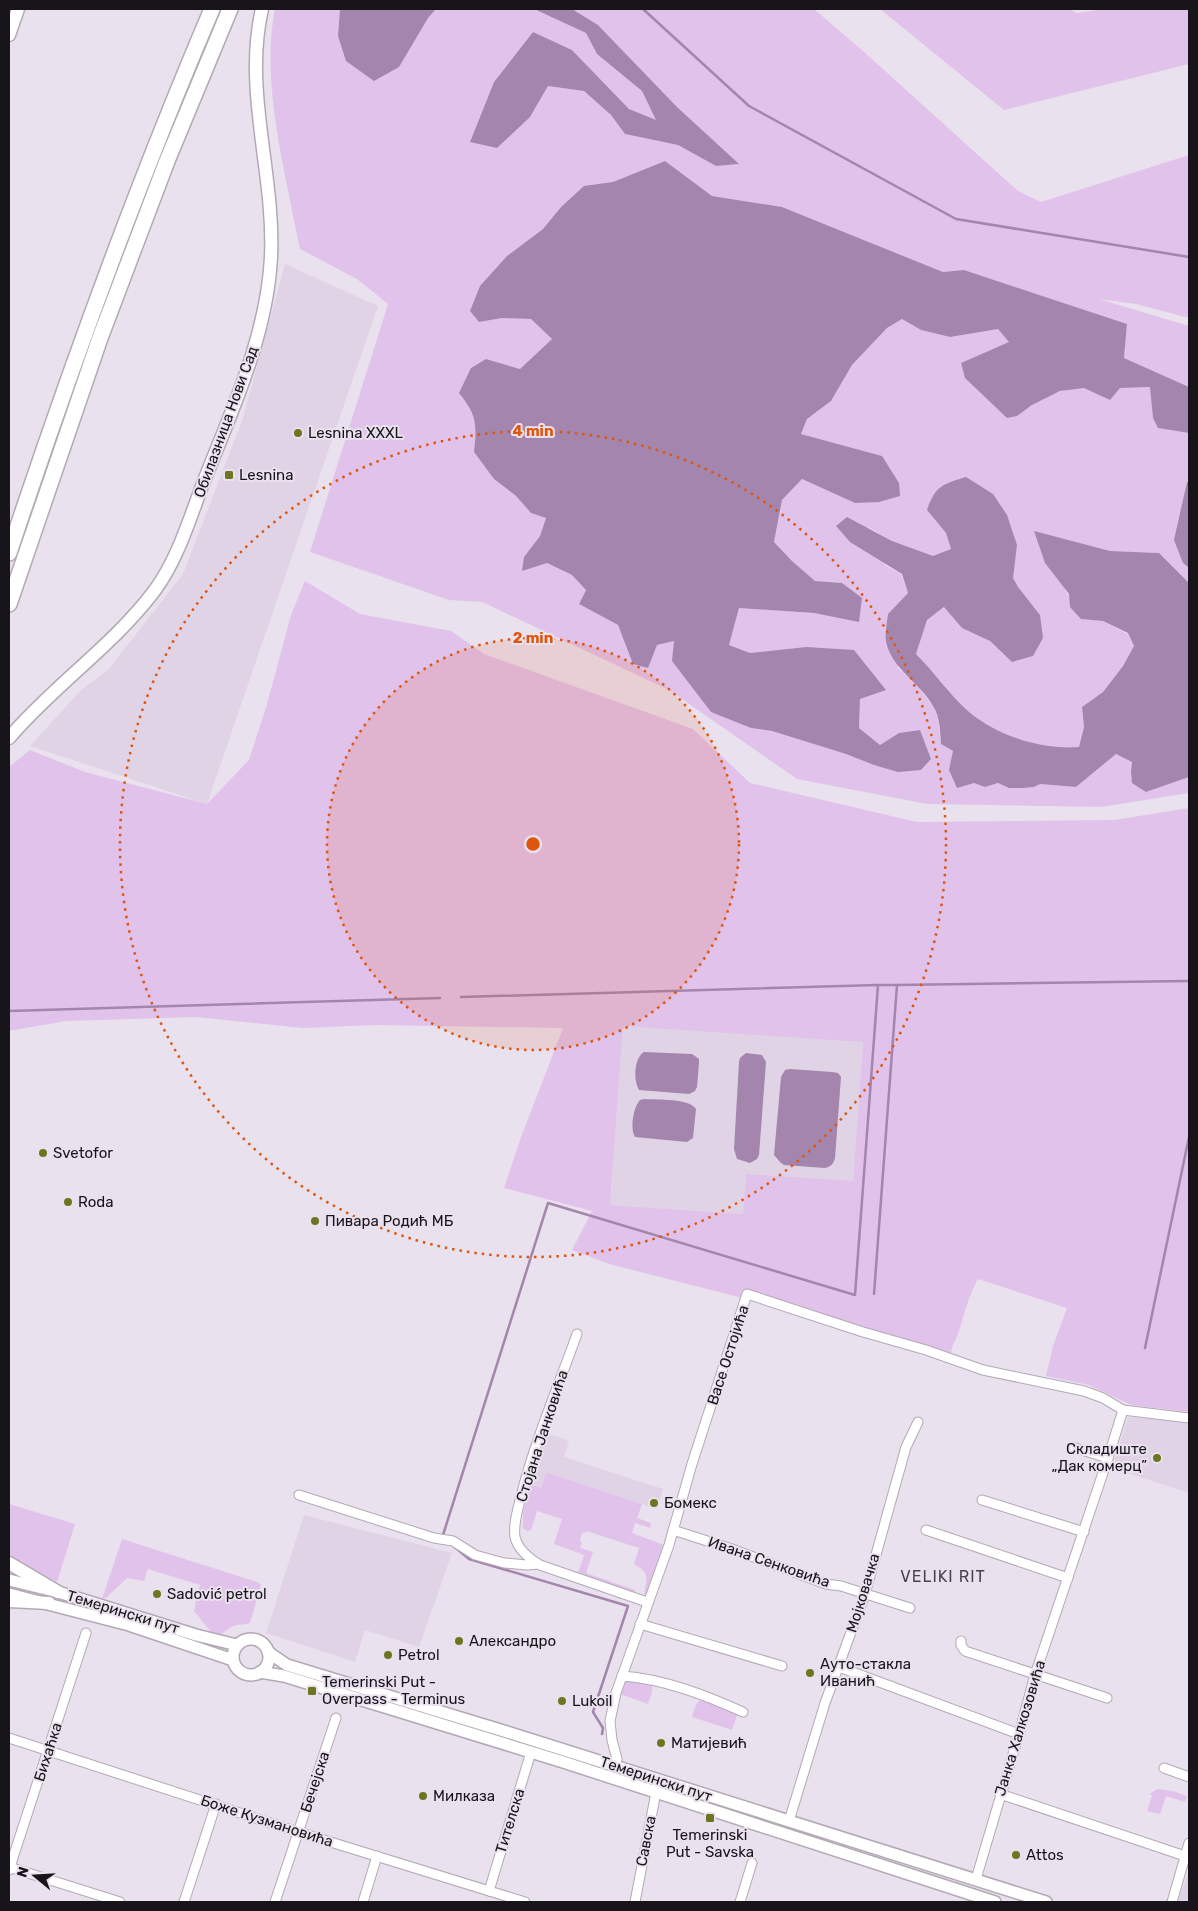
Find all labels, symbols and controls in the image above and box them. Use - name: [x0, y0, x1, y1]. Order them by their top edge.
- street label: Обилазница Нови Сад: [190, 344, 262, 500]
- text: 4 min: [512, 422, 554, 440]
- place label: Lesnina XXXL: [308, 424, 404, 442]
- marker: Lesnina XXXL: [292, 427, 304, 439]
- place label: Lesnina: [239, 466, 293, 484]
- marker: Lesnina: [223, 469, 235, 481]
- text: 2 min: [513, 629, 553, 647]
- centre of rings: [524, 835, 542, 853]
- place label: Svetofor: [53, 1144, 113, 1162]
- marker: Svetofor: [37, 1147, 49, 1159]
- place label: Roda: [78, 1193, 114, 1211]
- marker: Roda: [62, 1196, 74, 1208]
- place label: Пивара Родић МБ: [325, 1212, 454, 1230]
- marker: Пивара Родић МБ: [309, 1215, 321, 1227]
- street label: Васе Остојића: [703, 1303, 753, 1407]
- street label: Стојана Јанковића: [512, 1368, 572, 1504]
- place label: Складиште „Дак комерц”: [1052, 1440, 1147, 1475]
- marker: Складиште „Дак комерц”: [1151, 1452, 1163, 1464]
- place label: Бомекс: [664, 1494, 717, 1512]
- marker: Бомекс: [648, 1497, 660, 1509]
- street label: Ивана Сенковића: [706, 1533, 832, 1591]
- street label: Мојковачка: [842, 1551, 884, 1635]
- district label: VELIKI RIT: [900, 1567, 986, 1586]
- place label: Sadović petrol: [167, 1585, 267, 1603]
- street label: Темерински пут: [64, 1586, 182, 1638]
- marker: Sadović petrol: [151, 1588, 163, 1600]
- place label: Александро: [469, 1632, 556, 1650]
- marker: Александро: [453, 1635, 465, 1647]
- place label: Petrol: [398, 1646, 440, 1664]
- marker: Petrol: [382, 1649, 394, 1661]
- place label: Ауто-стакла Иванић: [820, 1655, 911, 1690]
- street label: Јанка Халкозовића: [991, 1658, 1049, 1798]
- marker: Ауто-стакла Иванић: [804, 1667, 816, 1679]
- place label: Temerinski Put - Overpass - Terminus: [322, 1673, 465, 1708]
- marker: Temerinski Put - Overpass - Terminus: [306, 1685, 318, 1697]
- place label: Lukoil: [572, 1692, 613, 1710]
- marker: Lukoil: [556, 1695, 568, 1707]
- street label: Бихаћка: [30, 1720, 66, 1784]
- place label: Матијевић: [671, 1734, 747, 1752]
- marker: Матијевић: [655, 1737, 667, 1749]
- street label: Бечејска: [297, 1749, 333, 1815]
- street label: Темерински пут: [598, 1752, 715, 1806]
- street label: Тителска: [492, 1786, 528, 1856]
- place label: Милказа: [433, 1787, 495, 1805]
- marker: Милказа: [417, 1790, 429, 1802]
- street label: Боже Кузмановића: [198, 1791, 336, 1851]
- marker: Temerinski Put - Savska: [704, 1812, 716, 1824]
- street label: Савска: [632, 1814, 660, 1868]
- place label: Temerinski Put - Savska: [666, 1826, 754, 1861]
- place label: Attos: [1026, 1846, 1064, 1864]
- marker: Attos: [1010, 1849, 1022, 1861]
- north arrow: [10, 1851, 60, 1901]
- text: N: [13, 1865, 33, 1880]

